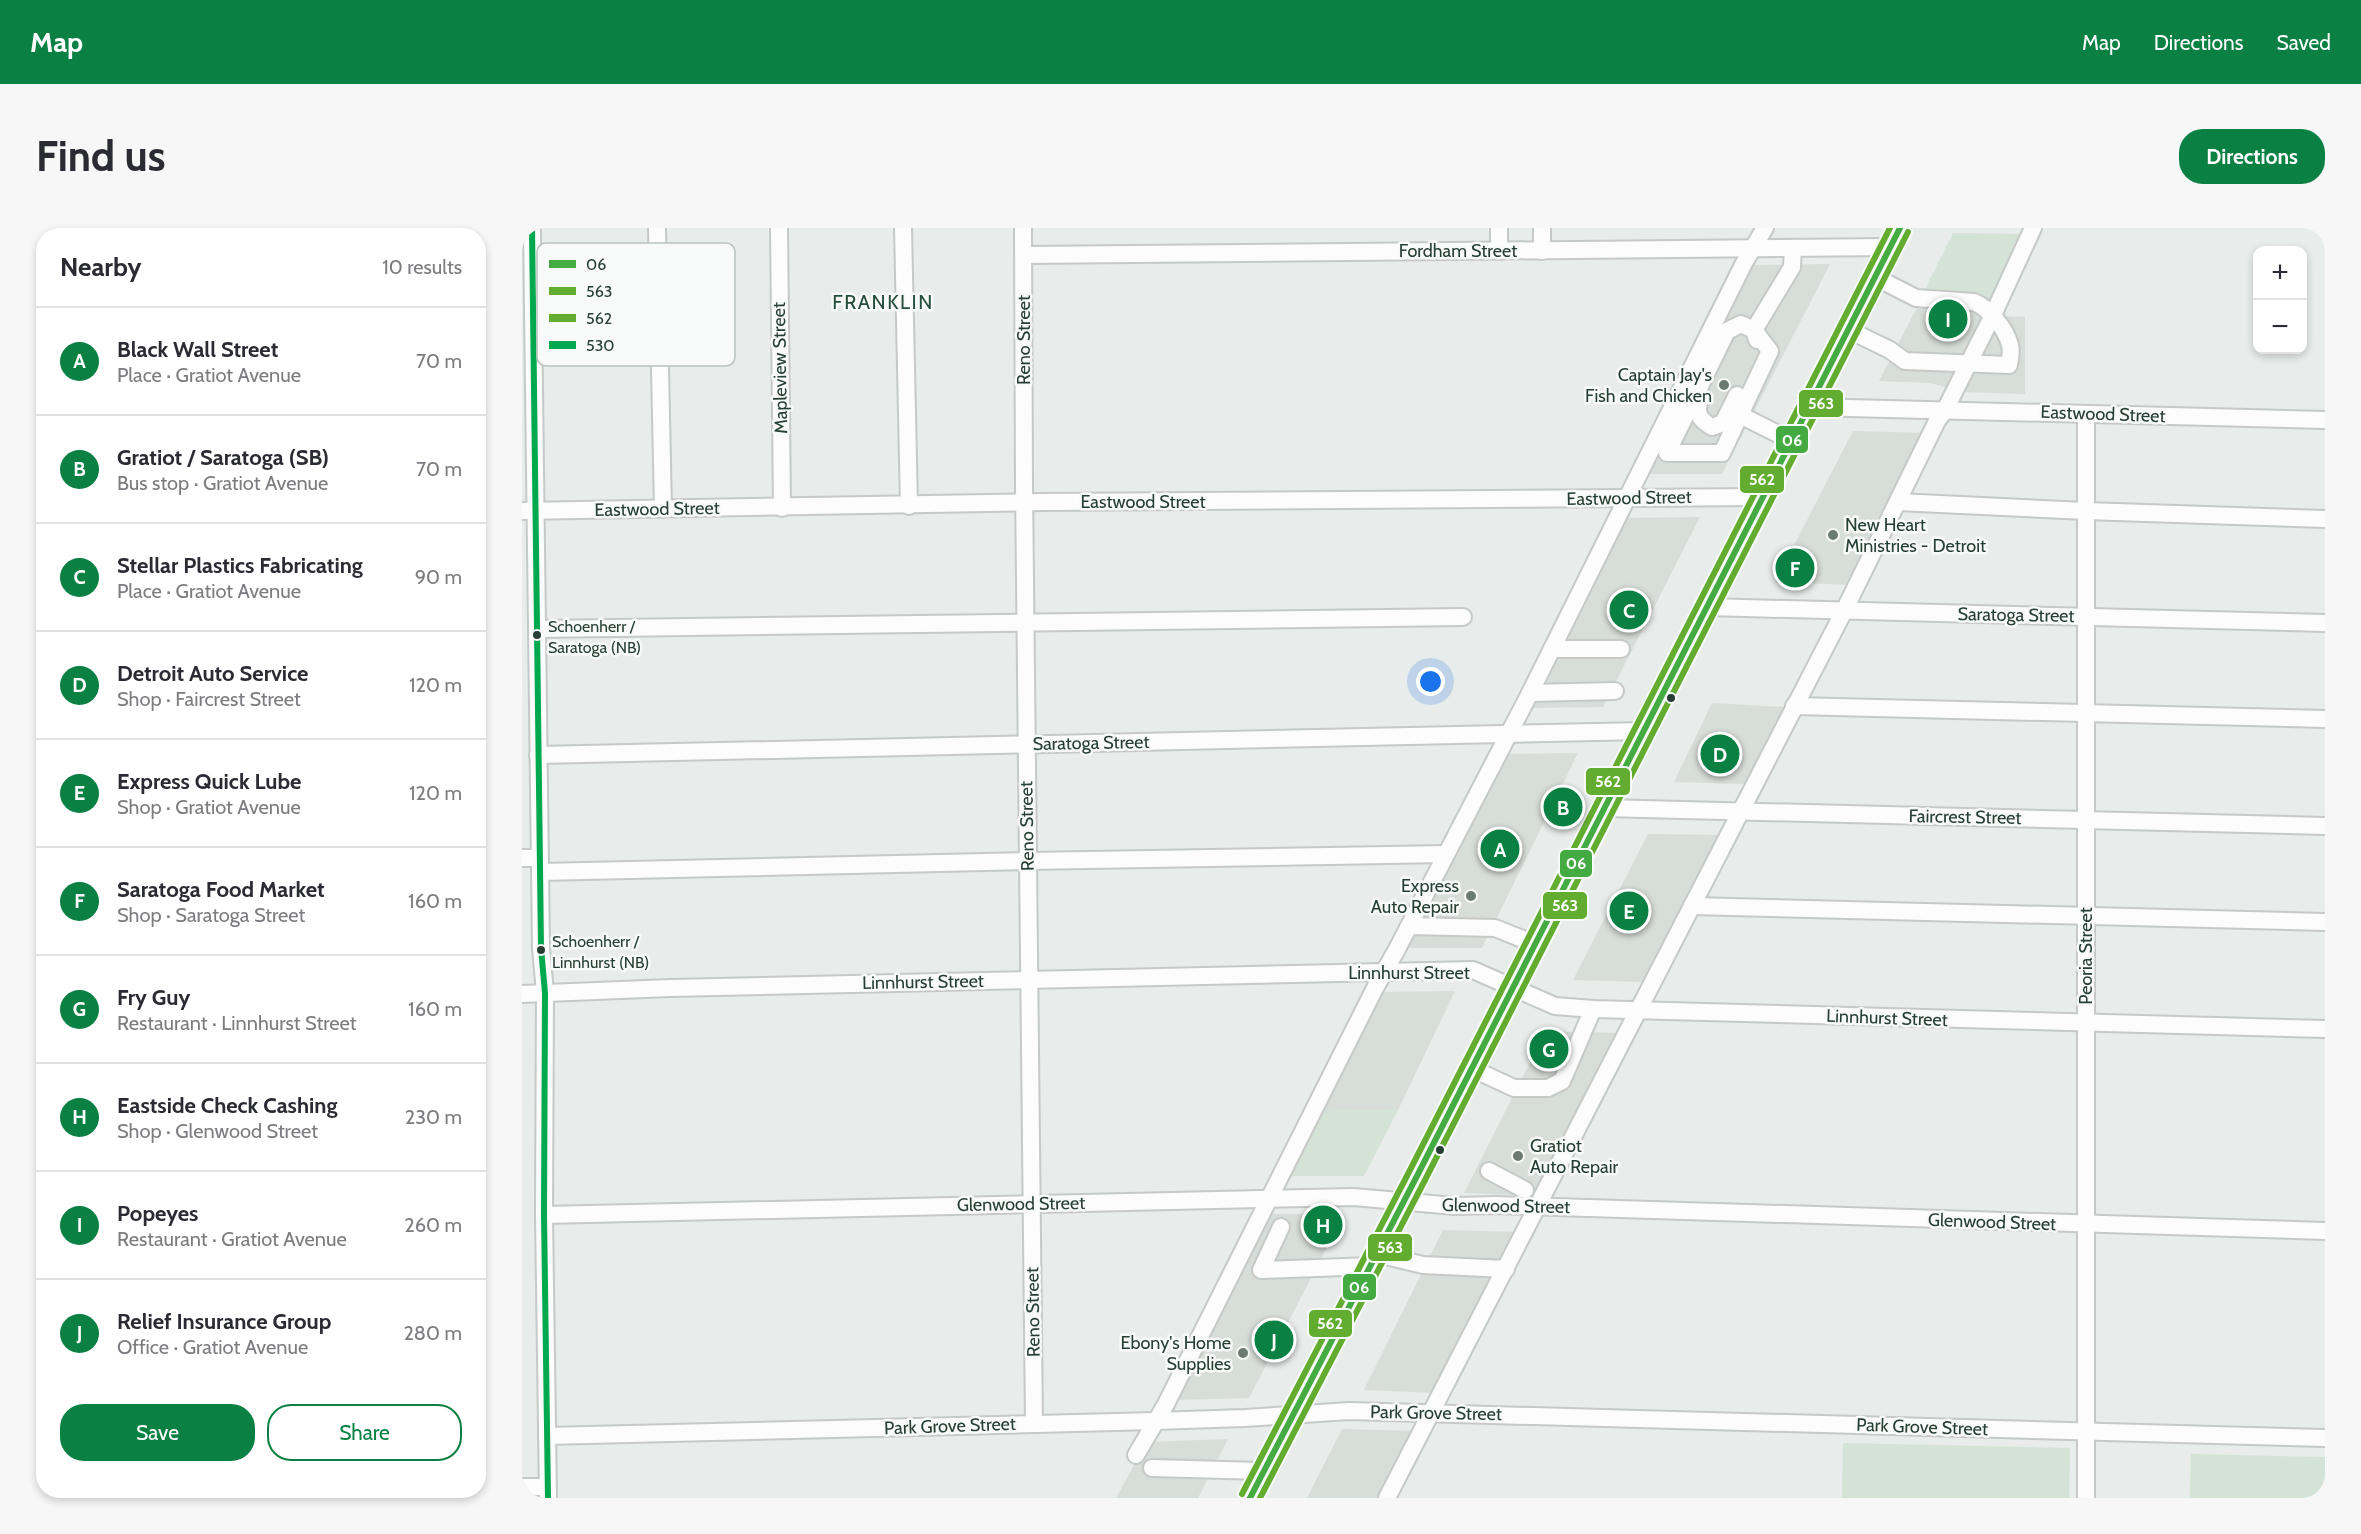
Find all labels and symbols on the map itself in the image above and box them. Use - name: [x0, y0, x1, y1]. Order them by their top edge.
- street label: Fordham Street: [1399, 240, 1517, 262]
- legend: [537, 243, 735, 366]
- text: 06: [586, 255, 606, 274]
- text: 563: [586, 282, 612, 301]
- district label: FRANKLIN: [832, 290, 934, 314]
- street label: Reno Street: [1013, 295, 1035, 385]
- pin: I: [1928, 296, 1968, 341]
- street label: Mapleview Street: [768, 302, 792, 434]
- text: 562: [586, 309, 612, 328]
- text: 530: [586, 336, 614, 355]
- place label: Captain Jay's Fish and Chicken: [1585, 364, 1712, 407]
- marker: Captain Jay's Fish and Chicken: [1717, 378, 1731, 392]
- line badge: 563: [1798, 389, 1844, 418]
- text: 563: [1808, 394, 1834, 413]
- street label: Eastwood Street: [2040, 401, 2166, 427]
- line badge: 06: [1775, 425, 1809, 454]
- text: 06: [1782, 431, 1802, 450]
- line badge: 562: [1739, 465, 1785, 494]
- text: 562: [1749, 470, 1775, 489]
- street label: Eastwood Street: [1566, 486, 1692, 510]
- street label: Eastwood Street: [1080, 491, 1206, 513]
- street label: Eastwood Street: [594, 497, 720, 521]
- place label: New Heart Ministries - Detroit: [1845, 514, 1986, 557]
- marker: New Heart Ministries - Detroit: [1826, 528, 1840, 542]
- pin: F: [1776, 546, 1814, 590]
- pin: C: [1610, 588, 1648, 632]
- street label: Saratoga Street: [1957, 603, 2075, 627]
- place label: Schoenherr / Saratoga (NB): [548, 617, 641, 657]
- marker: Schoenherr / Saratoga (NB): [531, 629, 543, 641]
- your location: [1416, 667, 1445, 696]
- unlabelled marker: [1665, 692, 1677, 704]
- street label: Saratoga Street: [1032, 731, 1150, 755]
- pin: D: [1700, 732, 1740, 776]
- line badge: 562: [1585, 767, 1631, 796]
- text: 562: [1595, 772, 1621, 791]
- street label: Reno Street: [1015, 781, 1039, 871]
- pin: B: [1544, 784, 1582, 830]
- street label: Faircrest Street: [1908, 805, 2022, 829]
- pin: A: [1480, 826, 1520, 872]
- line badge: 06: [1559, 849, 1593, 878]
- text: 06: [1566, 854, 1586, 873]
- place label: Express Auto Repair: [1371, 875, 1459, 918]
- pin: E: [1610, 888, 1648, 934]
- marker: Express Auto Repair: [1464, 889, 1478, 903]
- line badge: 563: [1542, 891, 1588, 920]
- text: 563: [1552, 896, 1578, 915]
- street label: Peoria Street: [2075, 907, 2097, 1005]
- place label: Schoenherr / Linnhurst (NB): [552, 932, 649, 972]
- marker: Schoenherr / Linnhurst (NB): [535, 944, 547, 956]
- street label: Linnhurst Street: [1348, 962, 1470, 984]
- street label: Linnhurst Street: [862, 970, 984, 994]
- street label: Linnhurst Street: [1826, 1005, 1948, 1031]
- pin: G: [1530, 1026, 1568, 1072]
- place label: Gratiot Auto Repair: [1530, 1135, 1618, 1178]
- unlabelled marker: [1434, 1144, 1446, 1156]
- marker: Gratiot Auto Repair: [1511, 1149, 1525, 1163]
- street label: Glenwood Street: [957, 1192, 1085, 1216]
- street label: Glenwood Street: [1442, 1194, 1570, 1218]
- pin: H: [1304, 1202, 1342, 1248]
- street label: Glenwood Street: [1927, 1209, 2057, 1235]
- line badge: 563: [1367, 1233, 1413, 1262]
- text: 563: [1377, 1238, 1403, 1257]
- street label: Reno Street: [1021, 1267, 1045, 1357]
- line badge: 06: [1342, 1273, 1377, 1301]
- text: 06: [1349, 1278, 1369, 1297]
- line badge: 562: [1308, 1309, 1353, 1338]
- text: 562: [1317, 1314, 1343, 1333]
- pin: J: [1254, 1318, 1293, 1362]
- place label: Ebony's Home Supplies: [1120, 1332, 1231, 1375]
- marker: Ebony's Home Supplies: [1236, 1346, 1250, 1360]
- street label: Park Grove Street: [1370, 1401, 1502, 1425]
- street label: Park Grove Street: [884, 1413, 1016, 1439]
- street label: Park Grove Street: [1856, 1414, 1988, 1440]

